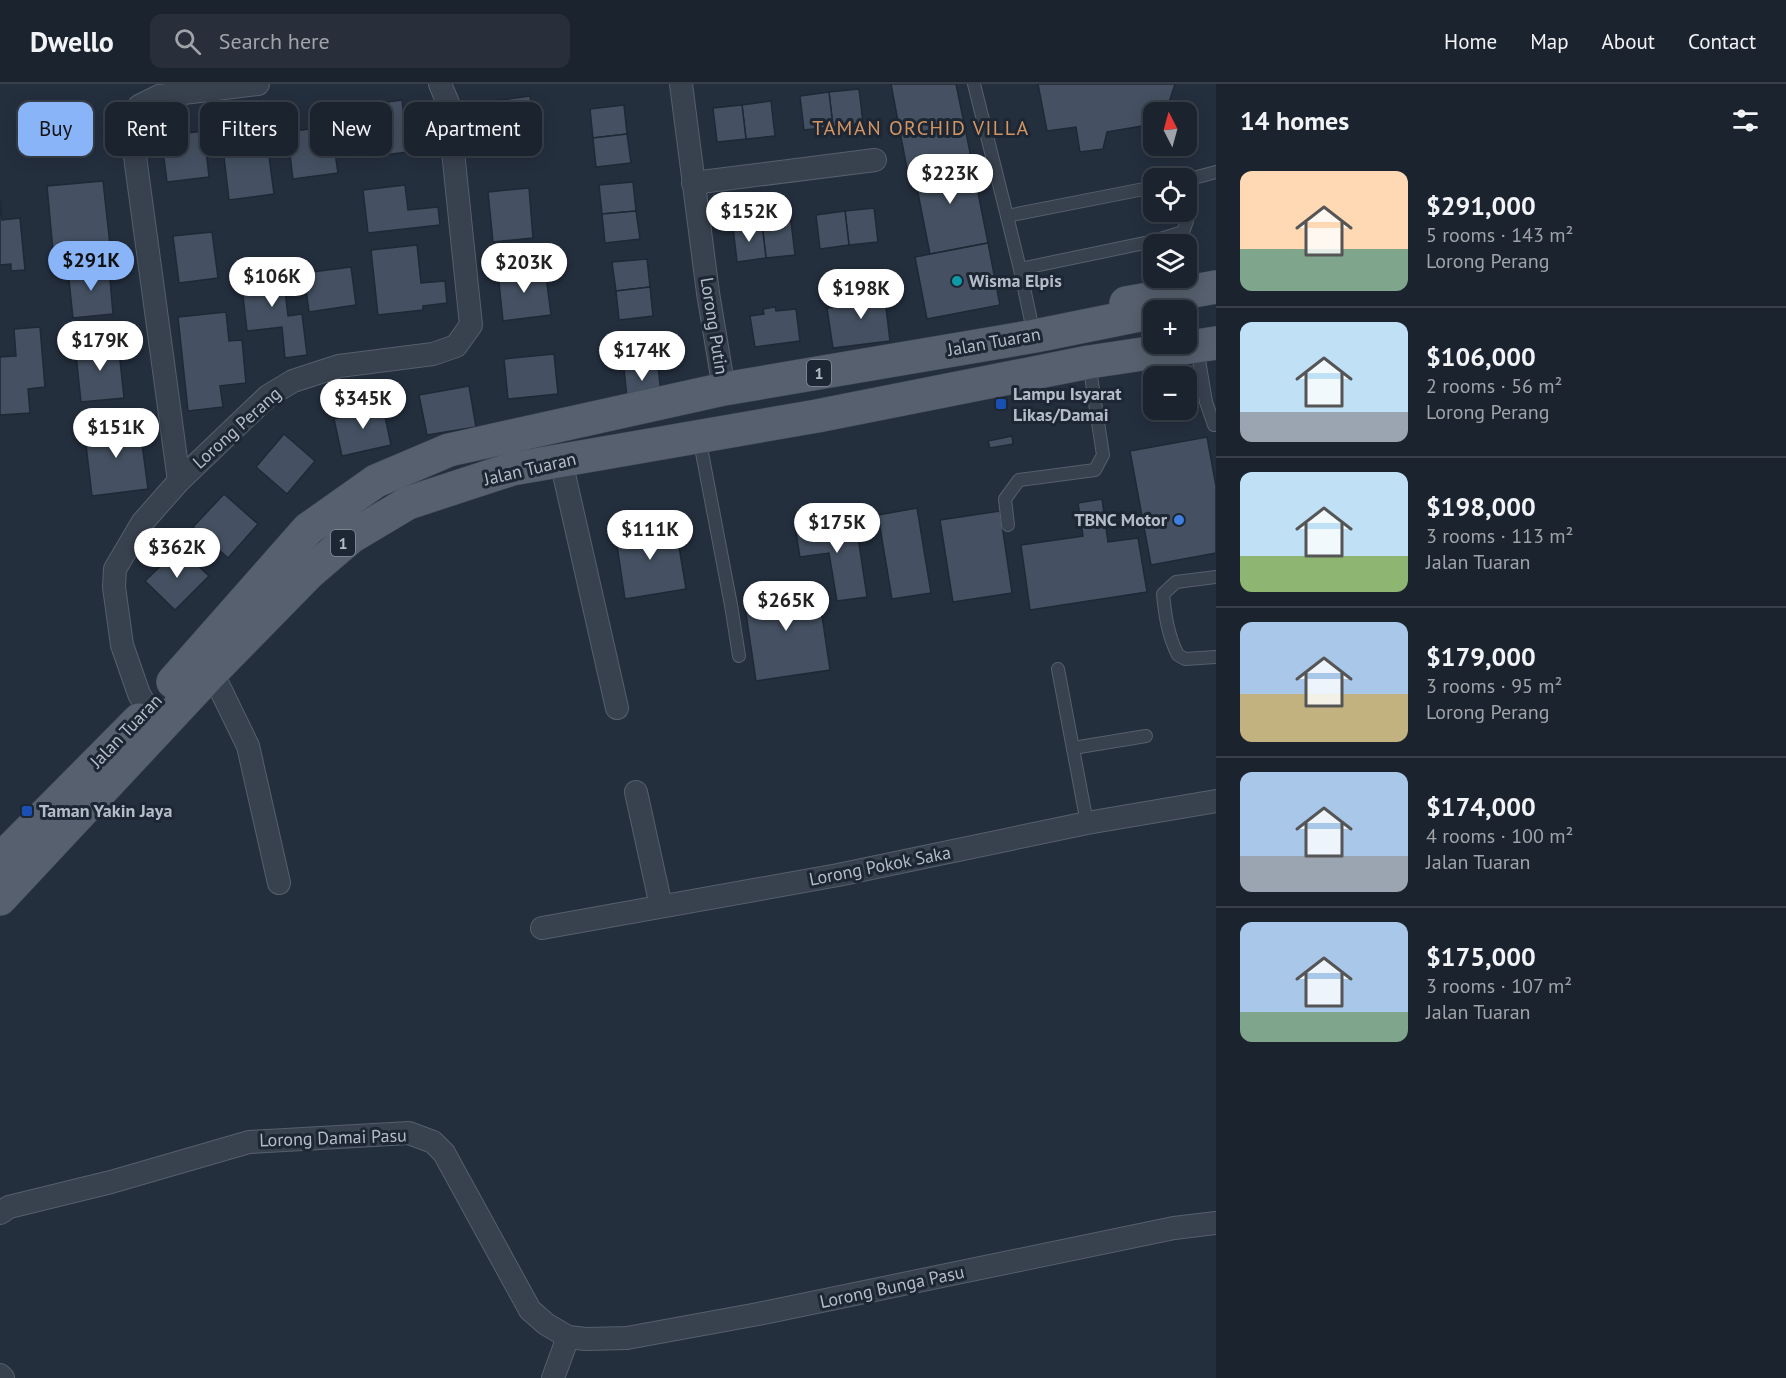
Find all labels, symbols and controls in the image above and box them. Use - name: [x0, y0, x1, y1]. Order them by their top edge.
- search box: [150, 14, 570, 68]
- text: Dwello: [30, 23, 114, 60]
- icon: search: [171, 25, 204, 58]
- text: Search here: [219, 27, 330, 55]
- text: Home: [1444, 28, 1497, 55]
- text: Map: [1530, 28, 1569, 55]
- text: About: [1602, 28, 1655, 55]
- text: Contact: [1688, 28, 1756, 55]
- chip: Buy: [18, 102, 93, 156]
- chip: Rent: [105, 102, 188, 156]
- chip: Filters: [200, 102, 298, 156]
- chip: New: [310, 102, 392, 156]
- chip: Apartment: [404, 102, 542, 156]
- north arrow: [1143, 102, 1197, 156]
- map controls: [1143, 102, 1197, 420]
- text: 14 homes: [1240, 104, 1349, 137]
- icon: filters: [1729, 104, 1762, 137]
- district label: TAMAN ORCHID VILLA: [812, 115, 1030, 141]
- pin: $223K: [908, 154, 992, 205]
- text: $223K: [921, 160, 979, 186]
- button: locate: [1143, 168, 1197, 222]
- text: $291,000: [1426, 189, 1536, 222]
- pin: $152K: [707, 192, 791, 243]
- icon: home: [1288, 195, 1360, 267]
- text: $152K: [720, 198, 778, 224]
- text: 5 rooms · 143 m²: [1426, 222, 1573, 248]
- button: layers: [1143, 234, 1197, 288]
- pin: $291K: [49, 241, 133, 292]
- pin: $203K: [482, 243, 566, 294]
- text: $291K: [62, 247, 120, 273]
- text: Lorong Perang: [1426, 248, 1549, 274]
- text: $203K: [495, 249, 553, 275]
- pin: $106K: [230, 257, 314, 308]
- text: $106K: [243, 263, 301, 289]
- pin: $198K: [819, 269, 903, 320]
- place label: Wisma Elpis: [969, 269, 1062, 292]
- marker: Wisma Elpis: [950, 274, 964, 288]
- text: $198K: [832, 275, 890, 301]
- street label: Lorong Putin: [695, 276, 734, 376]
- button: +: [1143, 300, 1197, 354]
- pin: $179K: [58, 321, 142, 372]
- street label: Jalan Tuaran: [945, 322, 1042, 361]
- text: $179K: [71, 327, 129, 353]
- pin: $174K: [600, 331, 684, 382]
- text: $174K: [613, 337, 671, 363]
- text: $106,000: [1426, 340, 1536, 373]
- icon: home: [1288, 346, 1360, 418]
- road number: 1: [807, 360, 831, 386]
- button: −: [1143, 366, 1197, 420]
- text: 2 rooms · 56 m²: [1426, 373, 1562, 399]
- pin: $345K: [321, 379, 405, 430]
- street label: Lorong Perang: [188, 382, 286, 473]
- place label: Lampu Isyarat Likas/Damai: [1013, 382, 1122, 426]
- text: $345K: [334, 385, 392, 411]
- marker: Lampu Isyarat Likas/Damai: [994, 397, 1008, 411]
- text: Lorong Perang: [1426, 399, 1549, 425]
- pin: $151K: [74, 408, 158, 459]
- text: $151K: [87, 414, 145, 440]
- street label: Jalan Tuaran: [480, 447, 578, 491]
- text: $198,000: [1426, 490, 1536, 523]
- icon: home: [1288, 496, 1360, 568]
- pin: $175K: [795, 503, 879, 554]
- place label: TBNC Motor: [1074, 508, 1168, 531]
- text: $175K: [808, 509, 866, 535]
- pin: $111K: [608, 510, 692, 561]
- marker: TBNC Motor: [1172, 513, 1186, 527]
- text: $111K: [621, 516, 679, 542]
- text: 3 rooms · 113 m²: [1426, 523, 1573, 549]
- pin: $362K: [135, 528, 219, 579]
- road number: 1: [331, 530, 355, 556]
- text: $362K: [148, 534, 206, 560]
- text: Jalan Tuaran: [1426, 549, 1531, 575]
- pin: $265K: [744, 581, 828, 632]
- text: $265K: [757, 587, 815, 613]
- text: $179,000: [1426, 640, 1536, 673]
- icon: home: [1288, 646, 1360, 718]
- text: 3 rooms · 95 m²: [1426, 673, 1562, 699]
- street label: Jalan Tuaran: [84, 689, 167, 773]
- text: Lorong Perang: [1426, 699, 1549, 725]
- text: $174,000: [1426, 790, 1536, 823]
- icon: home: [1288, 796, 1360, 868]
- place label: Taman Yakin Jaya: [39, 799, 172, 822]
- marker: Taman Yakin Jaya: [20, 804, 34, 818]
- text: 4 rooms · 100 m²: [1426, 823, 1573, 849]
- street label: Lorong Pokok Saka: [807, 840, 953, 891]
- text: Jalan Tuaran: [1426, 849, 1531, 875]
- text: $175,000: [1426, 940, 1536, 973]
- icon: home: [1288, 946, 1360, 1018]
- text: 3 rooms · 107 m²: [1426, 973, 1572, 999]
- text: Jalan Tuaran: [1426, 999, 1531, 1025]
- street label: Lorong Damai Pasu: [259, 1123, 407, 1152]
- street label: Lorong Bunga Pasu: [818, 1260, 966, 1313]

